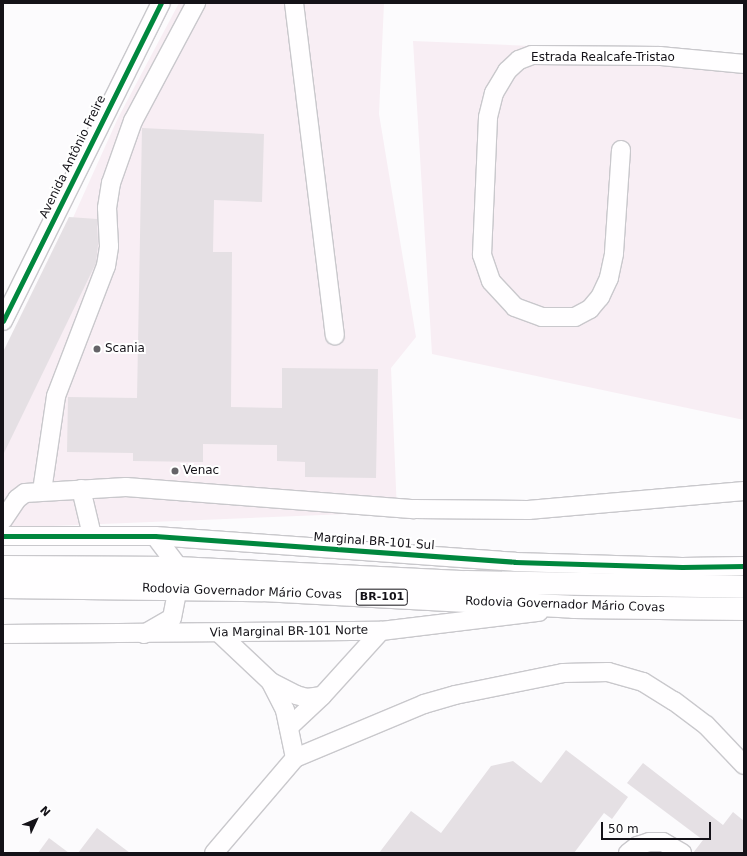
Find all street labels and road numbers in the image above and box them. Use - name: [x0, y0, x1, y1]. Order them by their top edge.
- street label: Estrada Realcafe-Tristao: [531, 51, 675, 65]
- street label: Avenida Antônio Freire: [37, 93, 109, 221]
- street label: Marginal BR-101 Sul: [313, 531, 435, 553]
- street label: Rodovia Governador Mário Covas: [142, 581, 342, 603]
- road number: BR-101: [355, 588, 409, 606]
- street label: Rodovia Governador Mário Covas: [465, 594, 665, 616]
- street label: Via Marginal BR-101 Norte: [210, 623, 368, 641]

